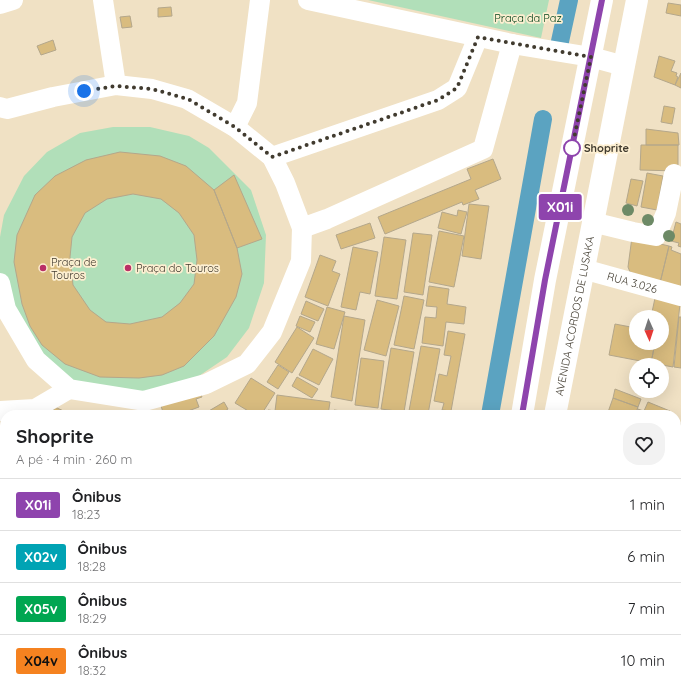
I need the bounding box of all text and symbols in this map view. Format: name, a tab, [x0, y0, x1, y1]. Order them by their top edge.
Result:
park label: Praça da Paz	[494, 11, 562, 25]
your location	[74, 81, 94, 101]
marker: Shoprite	[563, 139, 581, 157]
place label: Shoprite	[584, 141, 630, 155]
line badge: X01i	[532, 194, 588, 220]
text: X01i	[547, 198, 573, 216]
street label: AVENIDA ACORDOS DE LUSAKA	[552, 235, 597, 397]
place label: Praça de Touros	[51, 255, 97, 282]
place label: Praça do Touros	[136, 261, 219, 275]
marker: Praça de Touros	[38, 263, 48, 273]
marker: Praça do Touros	[123, 263, 133, 273]
street label: RUA 3.026	[605, 269, 659, 296]
north arrow	[629, 310, 669, 350]
map controls	[629, 310, 669, 398]
button: locate	[629, 358, 669, 398]
button: heart	[623, 423, 665, 465]
text: Shoprite	[16, 424, 94, 448]
text: A pé · 4 min · 260 m	[16, 451, 132, 467]
text: Ônibus	[72, 487, 121, 506]
text: 1 min	[630, 495, 665, 514]
text: X01i	[25, 496, 51, 514]
text: 18:23	[72, 506, 100, 522]
text: Ônibus	[78, 539, 127, 558]
text: 6 min	[627, 547, 665, 566]
text: X02v	[24, 548, 58, 566]
text: 18:28	[78, 558, 106, 574]
text: Ônibus	[78, 591, 127, 610]
text: 7 min	[628, 599, 665, 618]
text: X05v	[24, 600, 58, 618]
text: 18:29	[78, 610, 106, 626]
text: Ônibus	[78, 643, 127, 662]
text: 10 min	[621, 651, 665, 670]
text: X04v	[24, 652, 58, 670]
text: 18:32	[78, 662, 106, 678]

